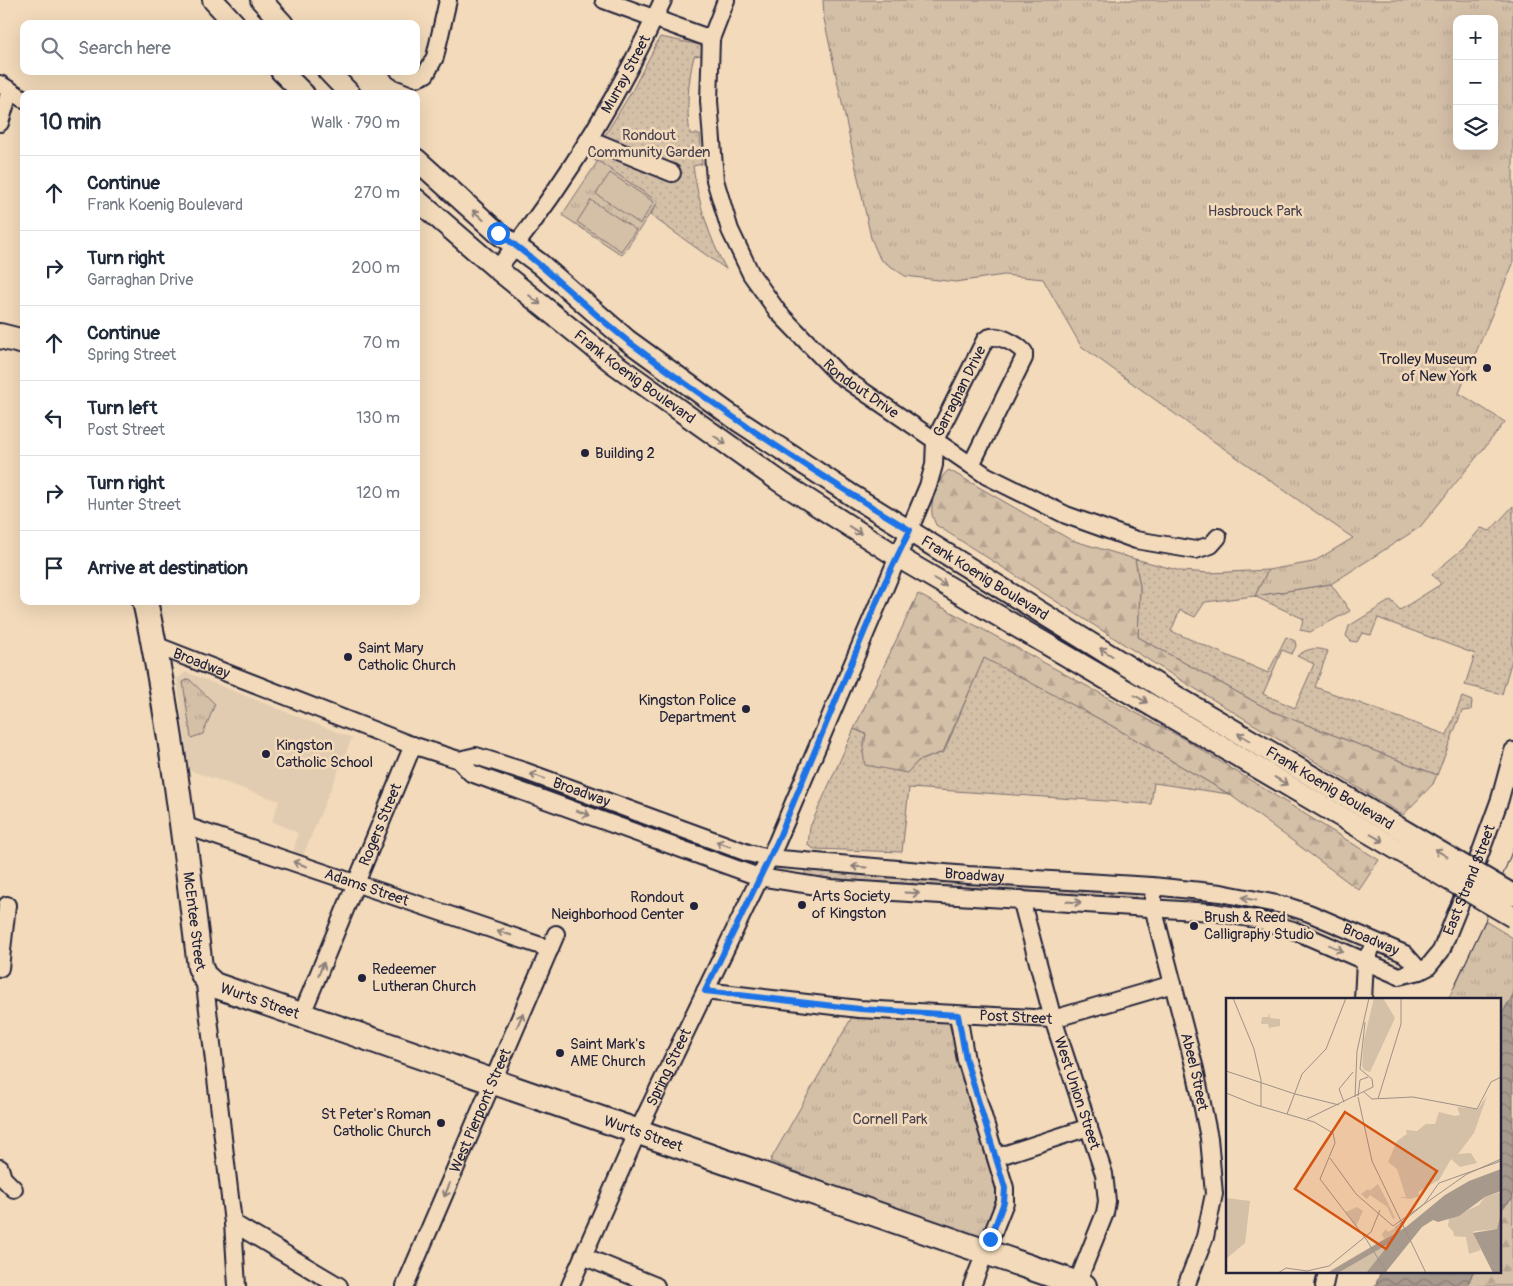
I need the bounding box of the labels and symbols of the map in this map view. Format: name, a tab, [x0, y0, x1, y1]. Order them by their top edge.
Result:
street label: Murray Street	[597, 31, 655, 117]
park label: Rondout Community Garden	[588, 126, 710, 162]
park label: Hasbrouck Park	[1208, 202, 1303, 221]
one-way arrow	[472, 209, 485, 221]
route start	[487, 222, 510, 245]
one-way arrow	[528, 295, 541, 306]
street label: Frank Koenig Boulevard	[570, 326, 699, 428]
street label: Garraghan Drive	[929, 342, 991, 440]
place label: Trolley Museum of New York	[1379, 350, 1478, 386]
street label: Rondout Drive	[819, 355, 903, 423]
marker: Trolley Museum of New York	[1481, 362, 1493, 374]
one-way arrow	[713, 435, 727, 445]
place label: Building 2	[595, 444, 655, 463]
marker: Building 2	[579, 447, 591, 459]
one-way arrow	[848, 526, 862, 536]
street label: Frank Koenig Boulevard	[917, 532, 1052, 625]
one-way arrow	[933, 577, 947, 587]
place label: Saint Mary Catholic Church	[358, 639, 456, 675]
street label: Broadway	[170, 644, 233, 684]
one-way arrow	[1099, 647, 1113, 657]
marker: Saint Mary Catholic Church	[342, 651, 354, 663]
place label: Kingston Police Department	[638, 691, 737, 727]
one-way arrow	[1133, 695, 1147, 705]
marker: Kingston Police Department	[740, 703, 752, 715]
one-way arrow	[1238, 731, 1252, 741]
place label: Kingston Catholic School	[276, 736, 373, 772]
street label: Frank Koenig Boulevard	[1262, 743, 1397, 834]
marker: Kingston Catholic School	[260, 748, 272, 760]
one-way arrow	[530, 771, 546, 780]
street label: Broadway	[550, 773, 613, 812]
one-way arrow	[1274, 777, 1288, 787]
street label: Rogers Street	[355, 780, 407, 869]
one-way arrow	[575, 809, 590, 818]
street label: East Strand Street	[1439, 821, 1500, 938]
one-way arrow	[1370, 833, 1384, 843]
one-way arrow	[716, 839, 731, 848]
one-way arrow	[1434, 848, 1448, 858]
one-way arrow	[292, 859, 308, 869]
one-way arrow	[851, 862, 867, 871]
street label: Broadway	[944, 864, 1005, 887]
street label: Adams Street	[322, 865, 412, 911]
street label: McEntee Street	[178, 871, 210, 975]
place label: Arts Society of Kingston	[812, 887, 891, 923]
place label: Rondout Neighborhood Center	[551, 888, 685, 924]
one-way arrow	[903, 888, 919, 897]
one-way arrow	[1242, 893, 1258, 903]
one-way arrow	[1066, 898, 1082, 907]
marker: Arts Society of Kingston	[796, 899, 808, 911]
marker: Rondout Neighborhood Center	[688, 900, 700, 912]
place label: Brush & Reed Calligraphy Studio	[1204, 908, 1314, 944]
street label: Broadway	[1340, 919, 1402, 961]
marker: Brush & Reed Calligraphy Studio	[1188, 920, 1200, 932]
one-way arrow	[496, 928, 512, 938]
one-way arrow	[1328, 943, 1343, 953]
place label: Redeemer Lutheran Church	[372, 960, 476, 996]
one-way arrow	[316, 962, 326, 977]
marker: Redeemer Lutheran Church	[356, 972, 368, 984]
street label: Wurts Street	[218, 979, 303, 1024]
inset map	[1226, 998, 1500, 1274]
street label: Post Street	[979, 1006, 1054, 1029]
one-way arrow	[515, 1013, 525, 1028]
street label: Spring Street	[642, 1025, 696, 1109]
street label: Abeel Street	[1176, 1031, 1212, 1113]
street label: West Union Street	[1049, 1034, 1105, 1153]
place label: Saint Mark's AME Church	[570, 1035, 645, 1071]
street label: West Pierpont Street	[446, 1045, 516, 1176]
marker: Saint Mark's AME Church	[554, 1047, 566, 1059]
place label: St Peter's Roman Catholic Church	[321, 1105, 431, 1141]
park label: Cornell Park	[852, 1110, 928, 1129]
street label: Wurts Street	[601, 1112, 686, 1157]
marker: St Peter's Roman Catholic Church	[435, 1117, 447, 1129]
one-way arrow	[441, 1182, 451, 1197]
route end	[979, 1228, 1002, 1251]

